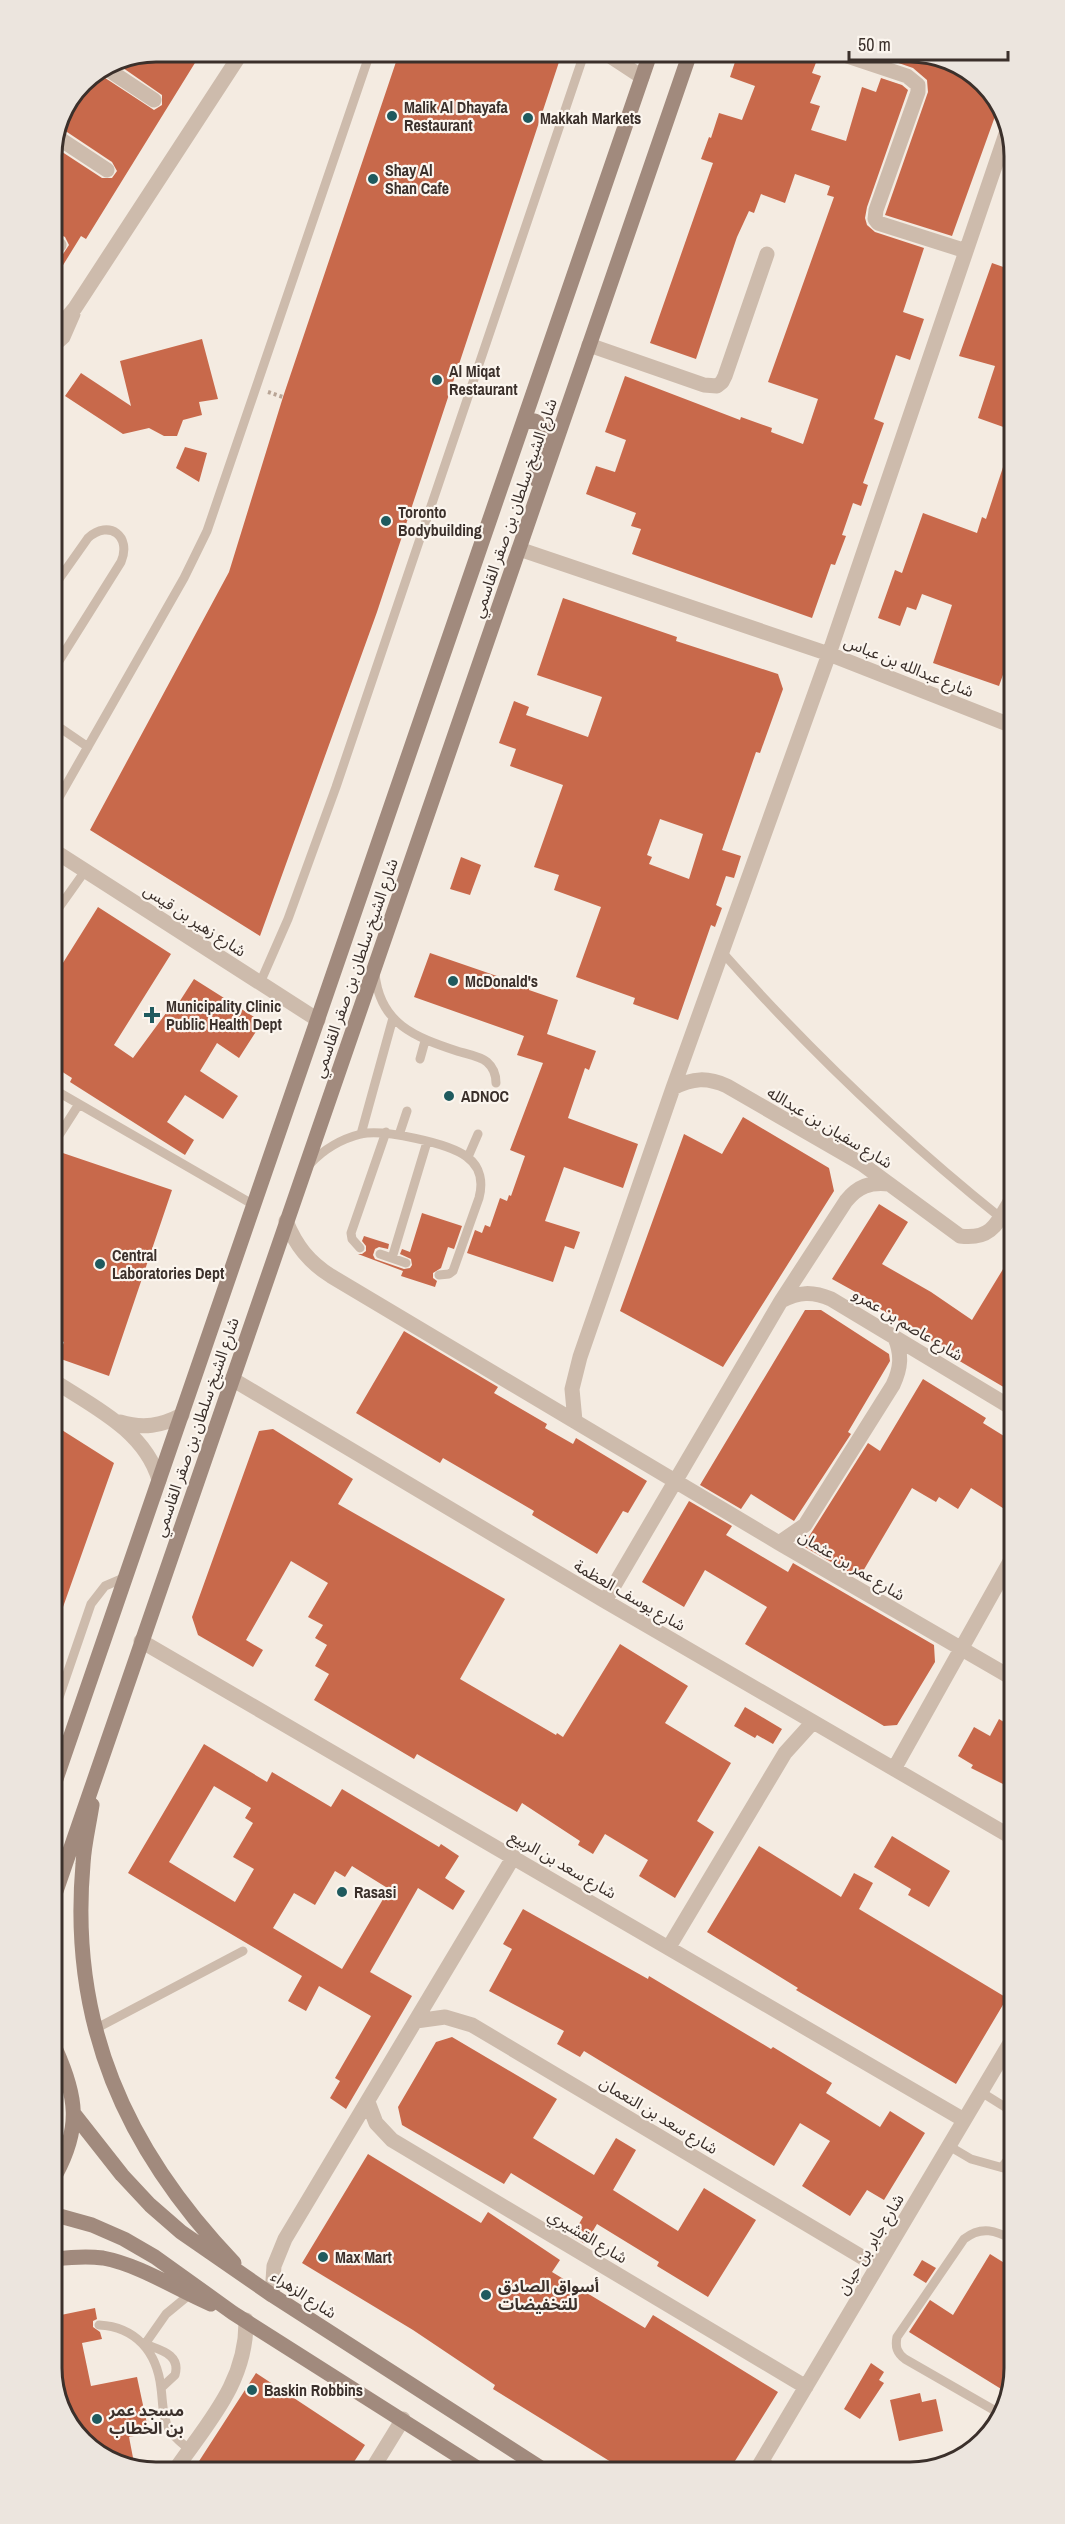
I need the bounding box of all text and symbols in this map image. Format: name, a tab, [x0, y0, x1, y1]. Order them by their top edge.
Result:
scale bar	[849, 24, 1008, 62]
text: 50 m	[858, 32, 891, 57]
place label: Malik Al Dhayafa Restaurant	[404, 96, 508, 136]
place label: Makkah Markets	[540, 107, 641, 129]
marker: Malik Al Dhayafa Restaurant	[385, 109, 399, 123]
marker: Makkah Markets	[521, 111, 535, 125]
place label: Shay Al Shan Cafe	[385, 159, 449, 199]
marker: Shay Al Shan Cafe	[366, 172, 380, 186]
place label: Al Miqat Restaurant	[449, 360, 518, 400]
marker: Al Miqat Restaurant	[430, 373, 444, 387]
street label: شارع الشيخ سلطان بن صقر القاسمي	[466, 395, 564, 621]
place label: Toronto Bodybuilding	[398, 501, 482, 541]
marker: Toronto Bodybuilding	[379, 514, 393, 528]
street label: شارع عبدالله بن عباس	[840, 630, 977, 704]
street label: شارع الشيخ سلطان بن صقر القاسمي	[307, 855, 405, 1081]
street label: شارع زهير بن قيس	[138, 879, 251, 963]
place label: McDonald's	[465, 970, 538, 992]
marker: McDonald's	[446, 974, 460, 988]
place label: Municipality Clinic Public Health Dept	[166, 995, 283, 1035]
marker: Municipality Clinic Public Health Dept	[143, 1006, 161, 1024]
street label: شارع سفيان بن عبدالله	[762, 1081, 897, 1175]
place label: ADNOC	[461, 1085, 509, 1107]
marker: ADNOC	[442, 1089, 456, 1103]
place label: Central Laboratories Dept	[112, 1244, 225, 1284]
marker: Central Laboratories Dept	[93, 1257, 107, 1271]
street label: شارع عاصم بن عمرو	[848, 1282, 967, 1367]
street label: شارع الشيخ سلطان بن صقر القاسمي	[148, 1314, 246, 1540]
street label: شارع عمر بن عثمان	[794, 1525, 909, 1607]
street label: شارع يوسف العظمة	[569, 1554, 690, 1638]
street label: شارع سعد بن الربيع	[504, 1824, 621, 1905]
place label: Rasasi	[354, 1881, 396, 1903]
marker: Rasasi	[335, 1885, 349, 1899]
street label: شارع سعد بن النعمان	[595, 2071, 722, 2161]
street label: شارع جابر بن حيان	[831, 2190, 910, 2299]
street label: شارع القشيري	[543, 2204, 632, 2270]
place label: Max Mart	[335, 2246, 392, 2268]
marker: Max Mart	[316, 2250, 330, 2264]
street label: شارع الزهراء	[266, 2265, 341, 2325]
place label: أسواق الصادق للتخفيضات	[498, 2275, 599, 2315]
marker: أسواق الصادق للتخفيضات	[479, 2288, 493, 2302]
place label: Baskin Robbins	[264, 2379, 363, 2401]
marker: Baskin Robbins	[245, 2383, 259, 2397]
place label: مسجد عمر بن الخطاب	[108, 2399, 184, 2439]
marker: مسجد عمر بن الخطاب	[90, 2412, 104, 2426]

